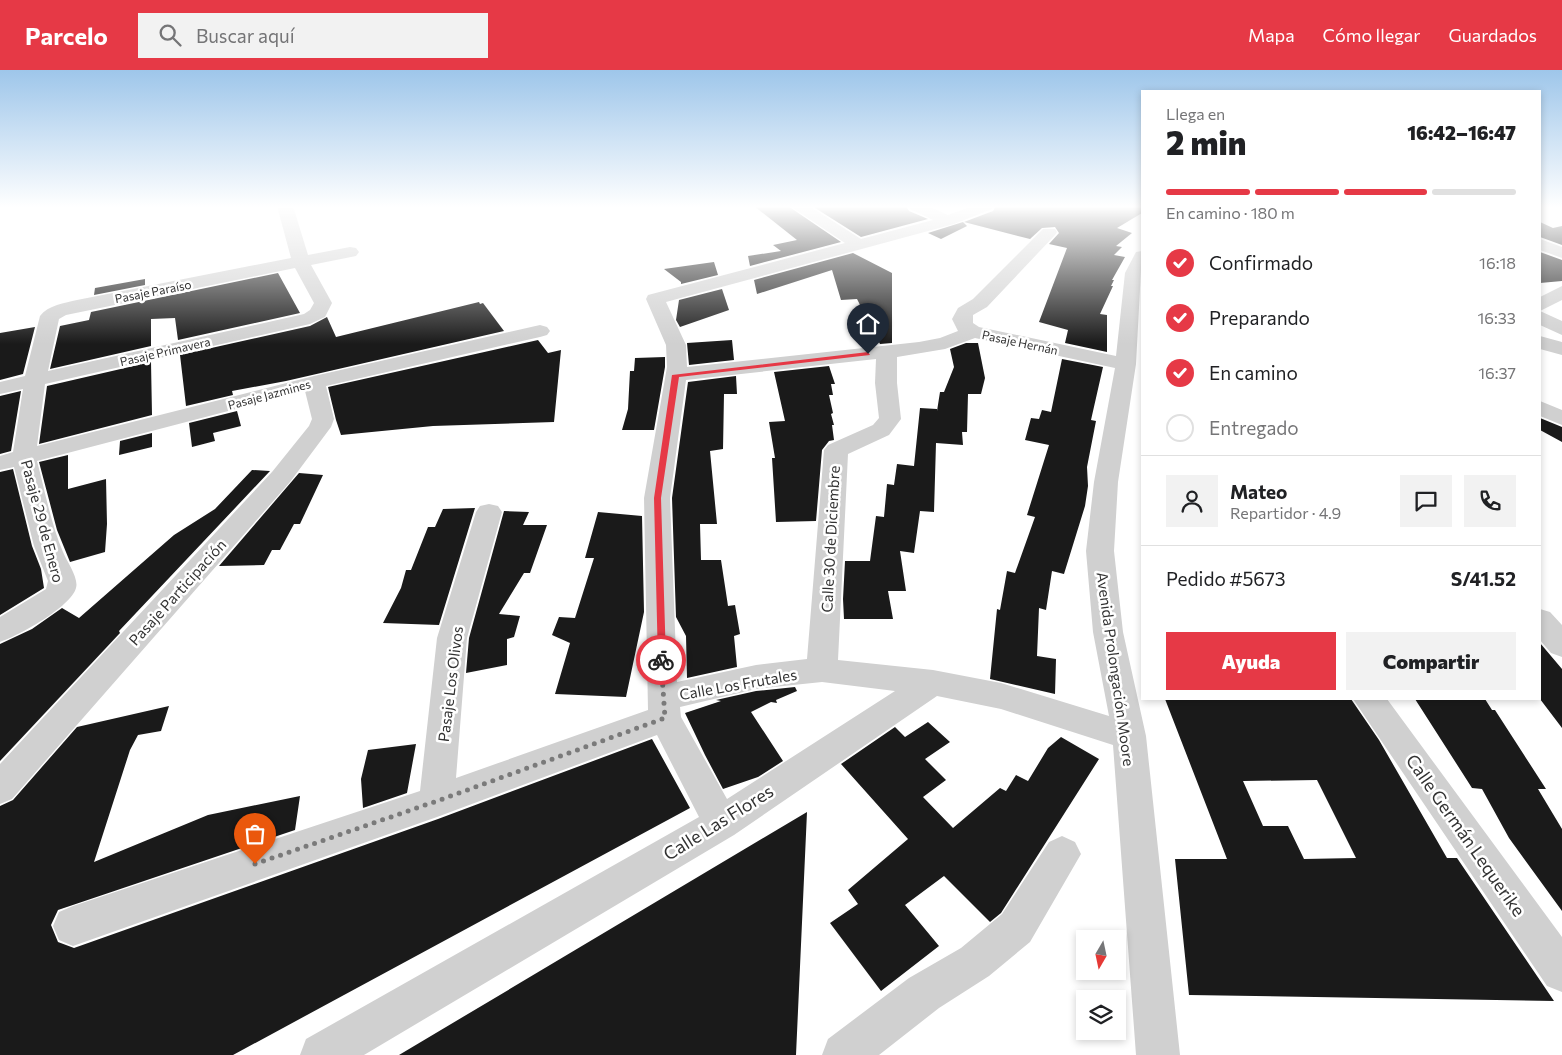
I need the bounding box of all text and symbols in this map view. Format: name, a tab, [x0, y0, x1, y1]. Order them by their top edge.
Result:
search box	[138, 13, 488, 58]
text: Parcelo	[25, 21, 108, 50]
icon: search	[156, 21, 184, 49]
text: Buscar aquí	[196, 24, 295, 47]
text: Mapa	[1248, 24, 1295, 46]
text: Cómo llegar	[1323, 24, 1420, 46]
text: Guardados	[1448, 24, 1537, 46]
text: Llega en	[1166, 104, 1225, 123]
text: 16:42–16:47	[1407, 121, 1516, 144]
text: 2 min	[1166, 122, 1246, 162]
text: En camino · 180 m	[1166, 203, 1295, 222]
icon: check	[1166, 249, 1194, 277]
text: Confirmado	[1209, 251, 1313, 274]
text: 16:18	[1479, 253, 1516, 272]
street label: Pasaje Paraíso	[114, 277, 192, 305]
pin	[847, 303, 889, 354]
icon: check	[1166, 304, 1194, 332]
text: Preparando	[1209, 306, 1310, 329]
text: 16:33	[1477, 308, 1516, 327]
icon: home	[854, 310, 882, 338]
street label: Pasaje Hernán	[981, 327, 1059, 357]
street label: Pasaje Primavera	[118, 334, 212, 368]
icon: check	[1166, 359, 1194, 387]
text: En camino	[1209, 361, 1298, 384]
text: 16:37	[1478, 363, 1516, 382]
street label: Pasaje Jazmines	[226, 376, 312, 413]
text: Entregado	[1209, 416, 1299, 439]
street label: Pasaje 29 de Enero	[18, 458, 68, 584]
street label: Calle 30 de Diciembre	[817, 465, 843, 613]
button: person	[1166, 475, 1218, 527]
button: chat	[1400, 475, 1452, 527]
button: phone	[1464, 475, 1516, 527]
text: Mateo	[1230, 480, 1287, 503]
text: Repartidor · 4.9	[1230, 503, 1341, 522]
street label: Pasaje Participación	[125, 535, 229, 649]
text: Pedido #5673	[1166, 567, 1286, 590]
text: S/41.52	[1451, 567, 1516, 590]
street label: Avenida Prolongación Moore	[1093, 571, 1139, 767]
street label: Pasaje Los Olivos	[434, 625, 466, 743]
button: Ayuda	[1166, 632, 1336, 690]
button: Compartir	[1346, 632, 1516, 690]
courier	[636, 635, 686, 685]
icon: bike	[647, 646, 675, 674]
street label: Calle Los Frutales	[678, 665, 798, 703]
street label: Calle Germán Lequerike	[1402, 750, 1530, 920]
street label: Calle Las Flores	[659, 779, 777, 865]
pin	[234, 813, 276, 864]
icon: bag	[241, 820, 269, 848]
north arrow	[1076, 930, 1126, 980]
map controls	[1076, 930, 1126, 1040]
button: layers	[1076, 990, 1126, 1040]

